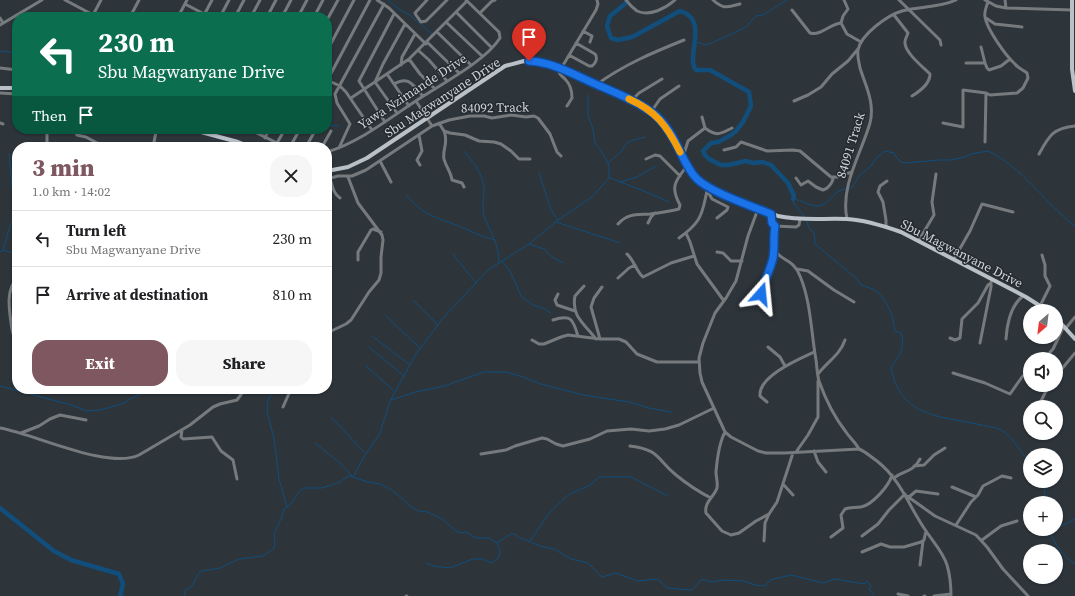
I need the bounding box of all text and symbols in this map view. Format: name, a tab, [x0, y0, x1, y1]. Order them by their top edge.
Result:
pin	[512, 20, 546, 61]
text: 230 m	[98, 23, 175, 61]
icon: arrive	[518, 26, 540, 48]
icon: left	[32, 28, 84, 80]
street label: Yawa Nzimande Drive	[355, 50, 470, 133]
street label: Sbu Magwanyane Drive	[381, 53, 504, 141]
text: Sbu Magwanyane Drive	[98, 59, 285, 84]
street label: 84092 Track	[461, 98, 530, 117]
icon: arrive	[75, 104, 97, 126]
text: Then	[32, 105, 67, 126]
street label: 84091 Track	[832, 109, 869, 180]
text: 3 min	[32, 151, 95, 184]
button: close	[270, 155, 312, 197]
text: 1.0 km · 14:02	[32, 183, 111, 200]
street label: Sbu Magwanyane Drive	[898, 215, 1026, 292]
text: Turn left	[66, 220, 126, 241]
icon: left	[32, 228, 54, 250]
text: 230 m	[272, 228, 312, 249]
text: Sbu Magwanyane Drive	[66, 241, 201, 258]
position arrow	[740, 273, 782, 315]
icon: arrive	[32, 284, 54, 306]
text: Arrive at destination	[66, 284, 208, 305]
text: 810 m	[272, 284, 312, 305]
north arrow	[1023, 304, 1063, 344]
map controls	[1023, 304, 1063, 584]
button: Exit	[32, 340, 168, 386]
button: Share	[176, 340, 312, 386]
button: sound	[1023, 352, 1063, 392]
button: search	[1023, 400, 1063, 440]
button: layers	[1023, 448, 1063, 488]
button: +	[1023, 496, 1063, 536]
button: −	[1023, 544, 1063, 584]

